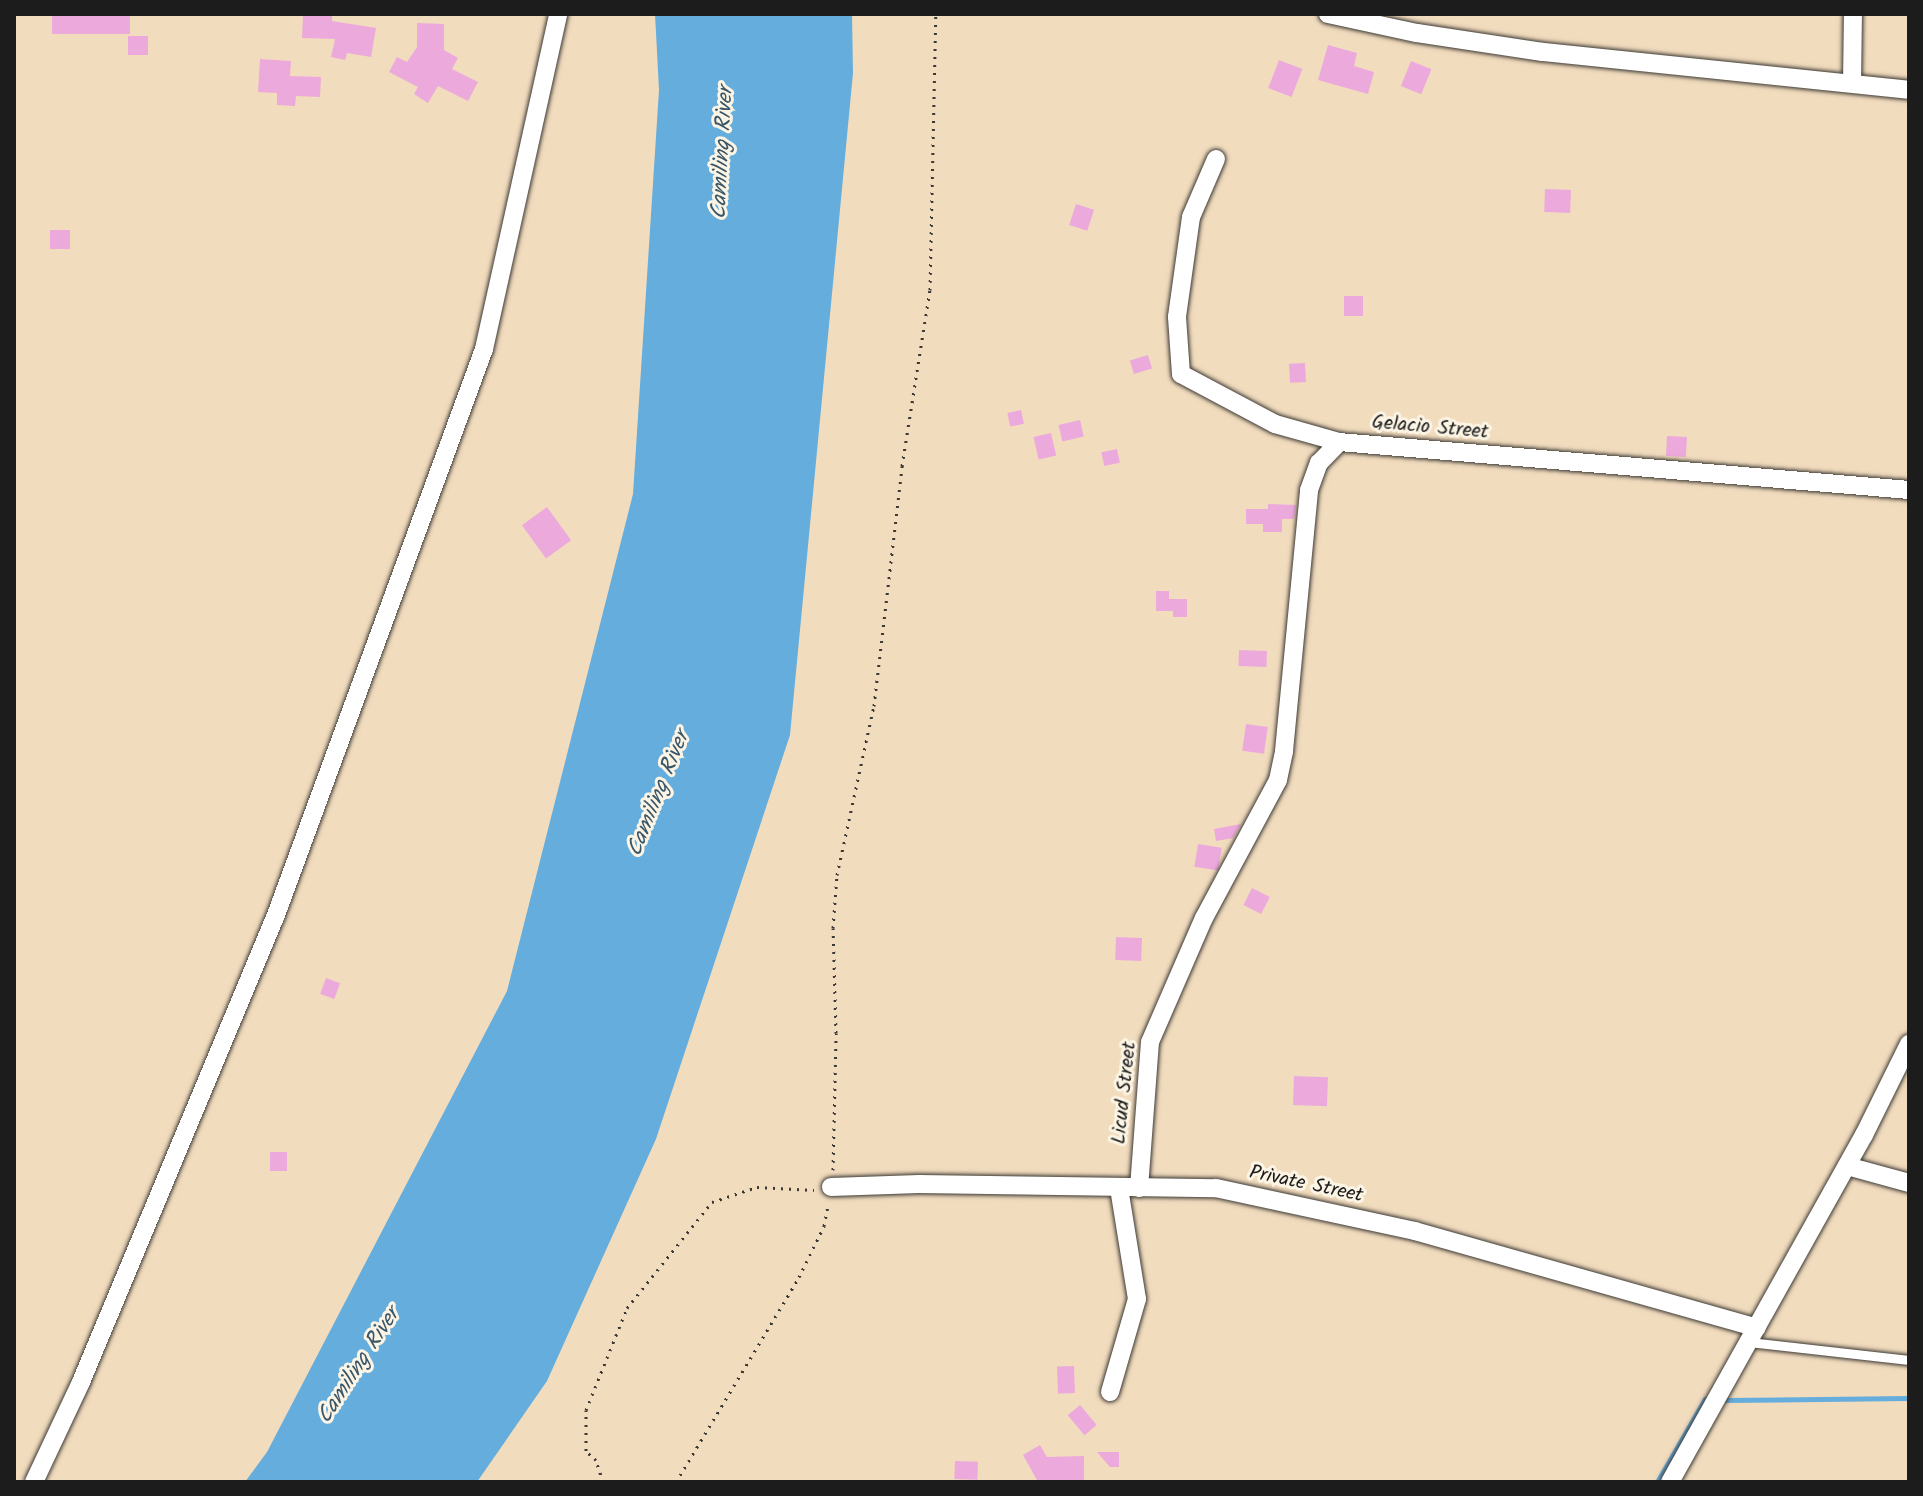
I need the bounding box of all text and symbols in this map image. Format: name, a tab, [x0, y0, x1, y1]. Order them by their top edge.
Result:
water label: Camiling River	[706, 86, 740, 220]
street label: Gelacio Street	[1371, 411, 1489, 445]
water label: Camiling River	[622, 728, 696, 860]
street label: Licud Street	[1108, 1041, 1142, 1145]
street label: Private Street	[1247, 1161, 1365, 1209]
water label: Camiling River	[312, 1303, 406, 1429]

